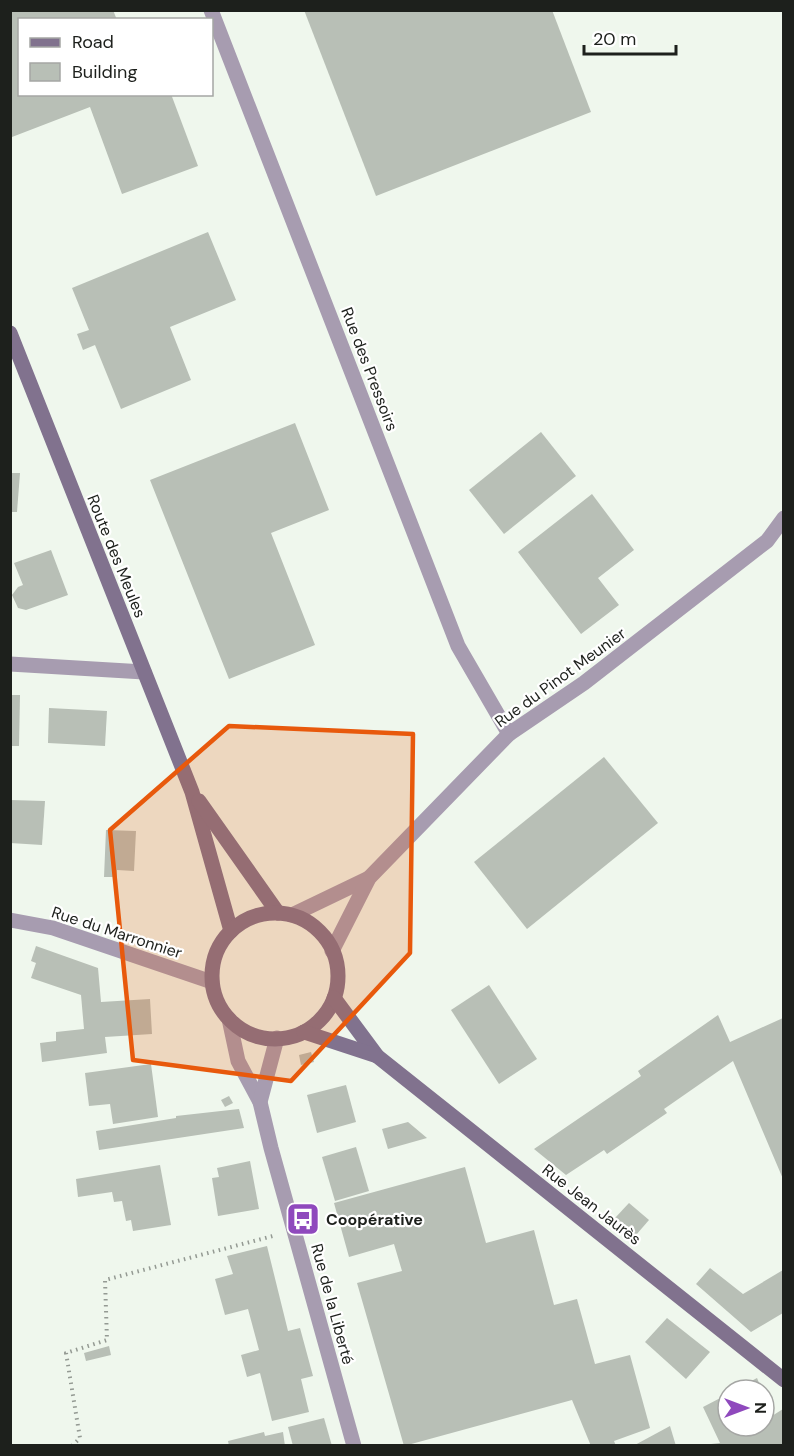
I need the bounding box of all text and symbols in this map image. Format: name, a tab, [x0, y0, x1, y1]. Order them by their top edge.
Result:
legend	[18, 18, 213, 96]
scale bar	[584, 18, 676, 56]
text: 20 m	[593, 27, 636, 51]
text: Road	[72, 30, 114, 54]
text: Building	[72, 60, 137, 84]
street label: Rue des Pressoirs	[336, 304, 403, 434]
street label: Route des Meules	[82, 492, 151, 621]
street label: Rue du Pinot Meunier	[491, 623, 630, 732]
street label: Rue du Marronnier	[49, 901, 185, 963]
street label: Rue Jean Jaurès	[538, 1159, 645, 1250]
bus stop icon: Coopérative	[285, 1201, 321, 1237]
place label: Coopérative	[326, 1209, 423, 1230]
street label: Rue de la Liberté	[306, 1241, 359, 1367]
north arrow	[716, 1378, 776, 1438]
text: N	[750, 1402, 771, 1414]

